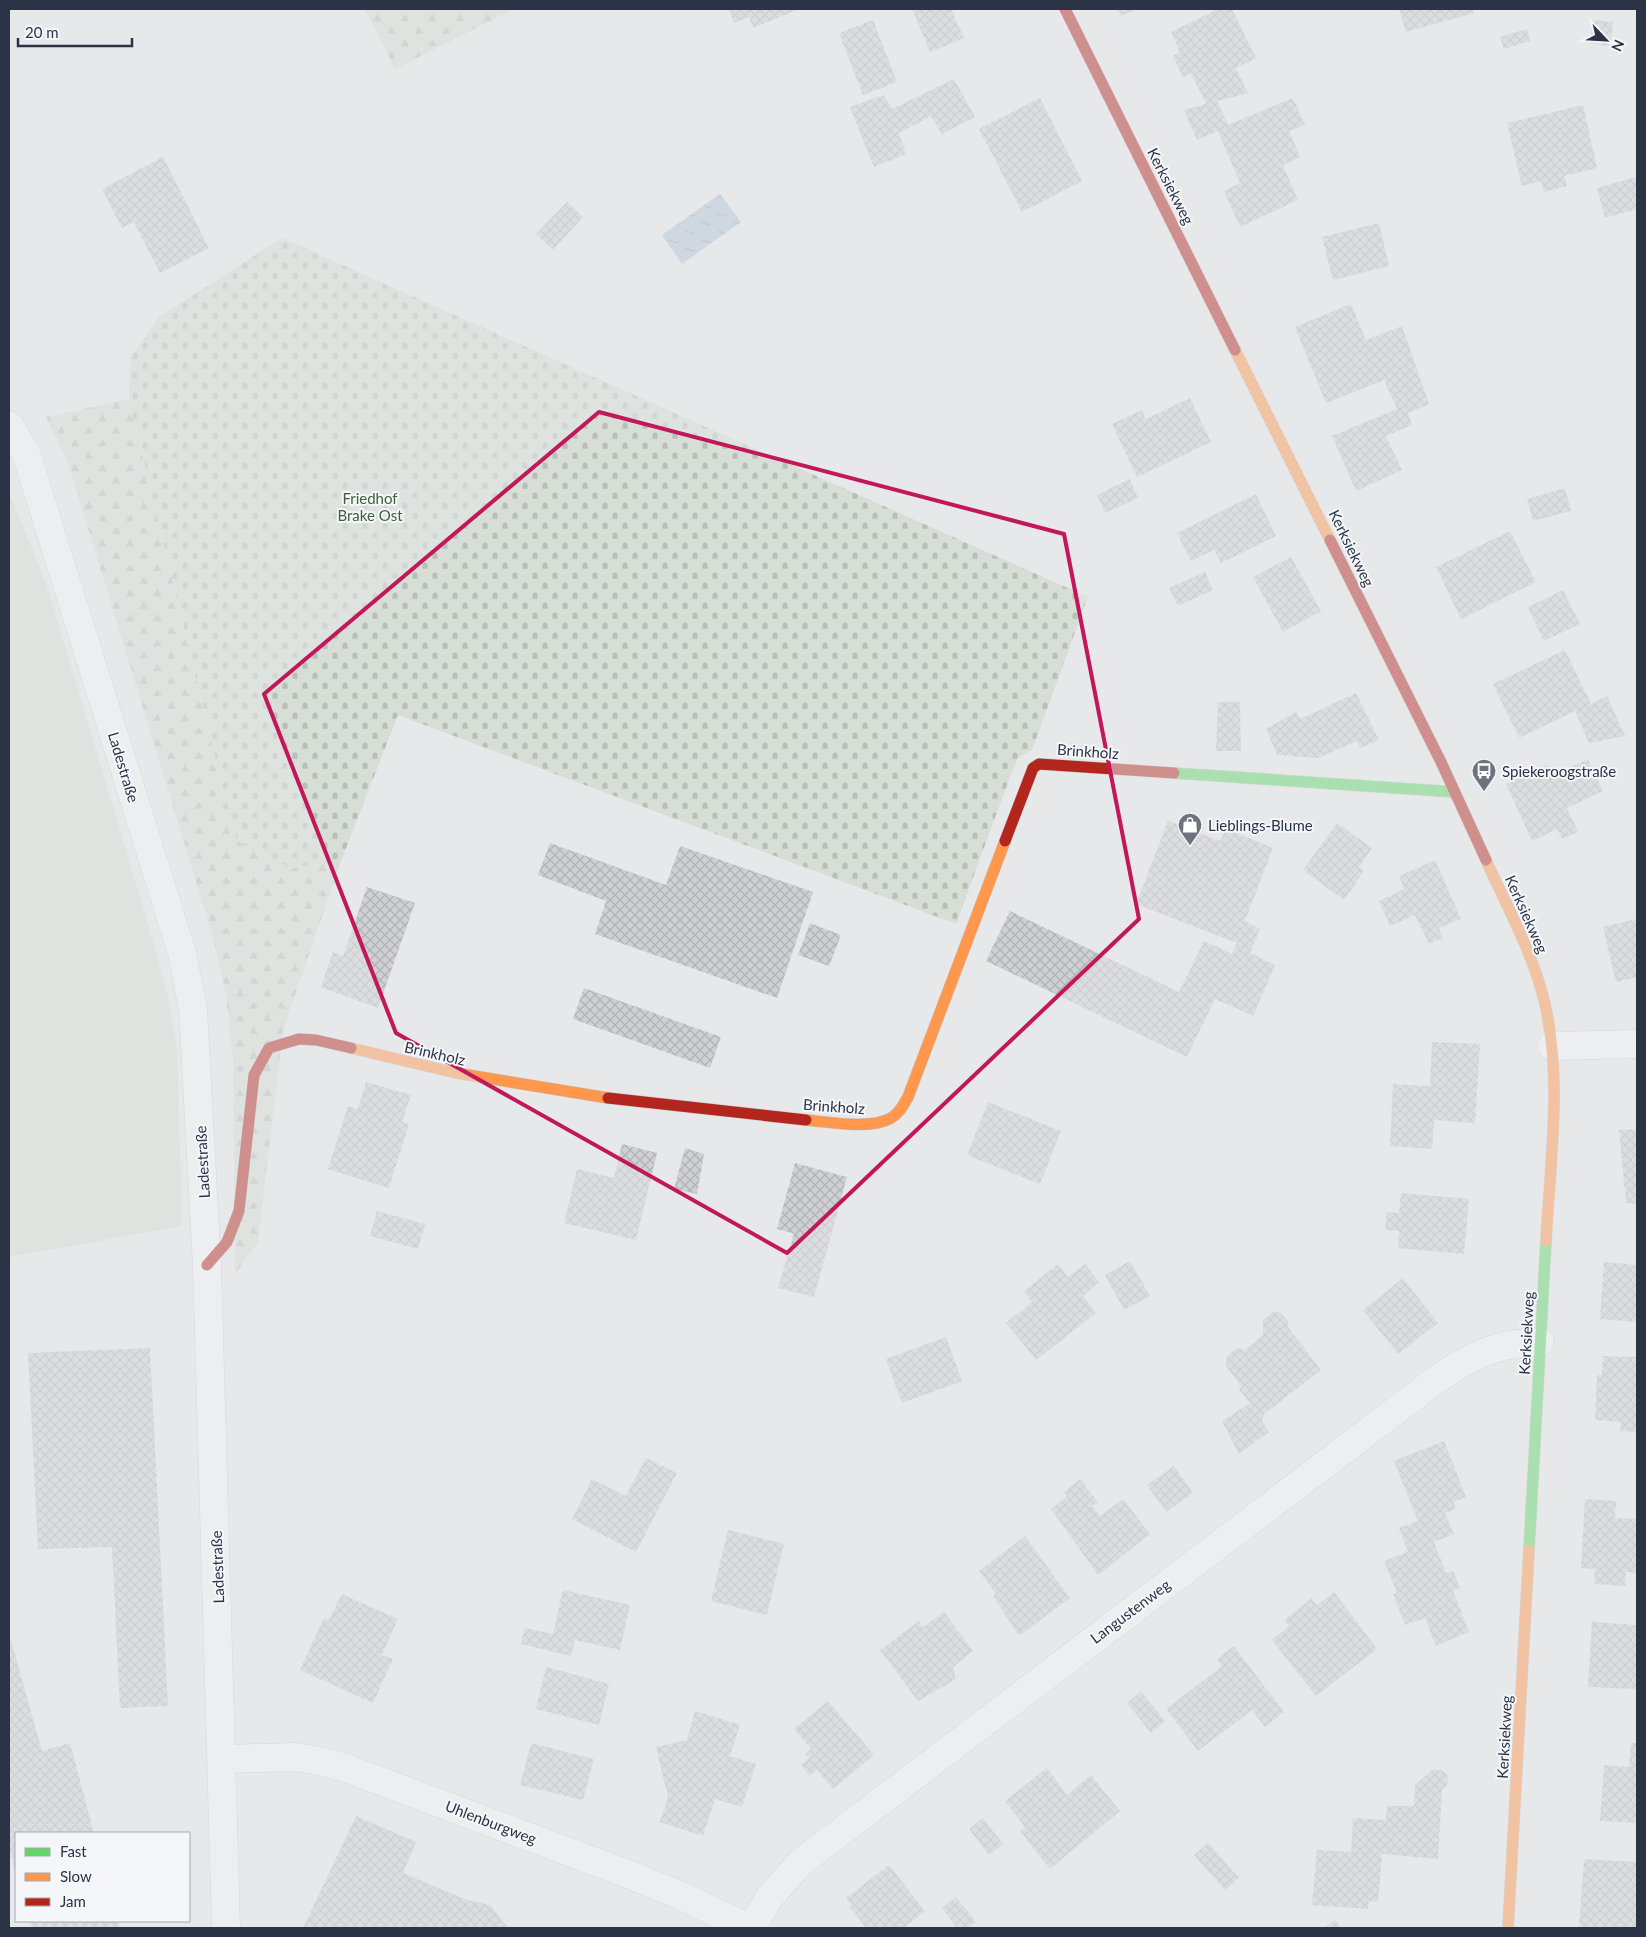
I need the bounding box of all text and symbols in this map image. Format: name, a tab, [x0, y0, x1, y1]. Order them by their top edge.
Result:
scale bar	[18, 15, 131, 47]
north arrow	[1581, 15, 1631, 65]
text: 20 m	[25, 23, 59, 41]
text: N	[1608, 37, 1628, 54]
street label: Kerksiekweg	[1144, 145, 1198, 227]
park label: Friedhof Brake Ost	[337, 489, 403, 524]
street label: Kerksiekweg	[1326, 507, 1378, 590]
street label: Ladestraße	[105, 730, 143, 804]
street label: Brinkholz	[1057, 740, 1120, 762]
bus stop icon: Spiekeroogstraße	[1471, 758, 1497, 792]
place label: Spiekeroogstraße	[1502, 762, 1616, 780]
shop icon: Lieblings-Blume	[1177, 812, 1203, 846]
place label: Lieblings-Blume	[1208, 816, 1313, 834]
street label: Kerksiekweg	[1502, 872, 1552, 956]
street label: Brinkholz	[403, 1037, 467, 1069]
street label: Brinkholz	[803, 1095, 866, 1117]
street label: Ladestraße	[191, 1125, 213, 1199]
street label: Kerksiekweg	[1515, 1291, 1537, 1375]
street label: Ladestraße	[207, 1530, 227, 1604]
street label: Langustenweg	[1087, 1575, 1174, 1647]
street label: Kerksiekweg	[1493, 1695, 1515, 1779]
street label: Uhlenburgweg	[443, 1796, 539, 1848]
legend	[15, 1832, 190, 1922]
text: Fast	[60, 1842, 87, 1860]
text: Slow	[60, 1867, 92, 1885]
text: Jam	[60, 1892, 86, 1910]

